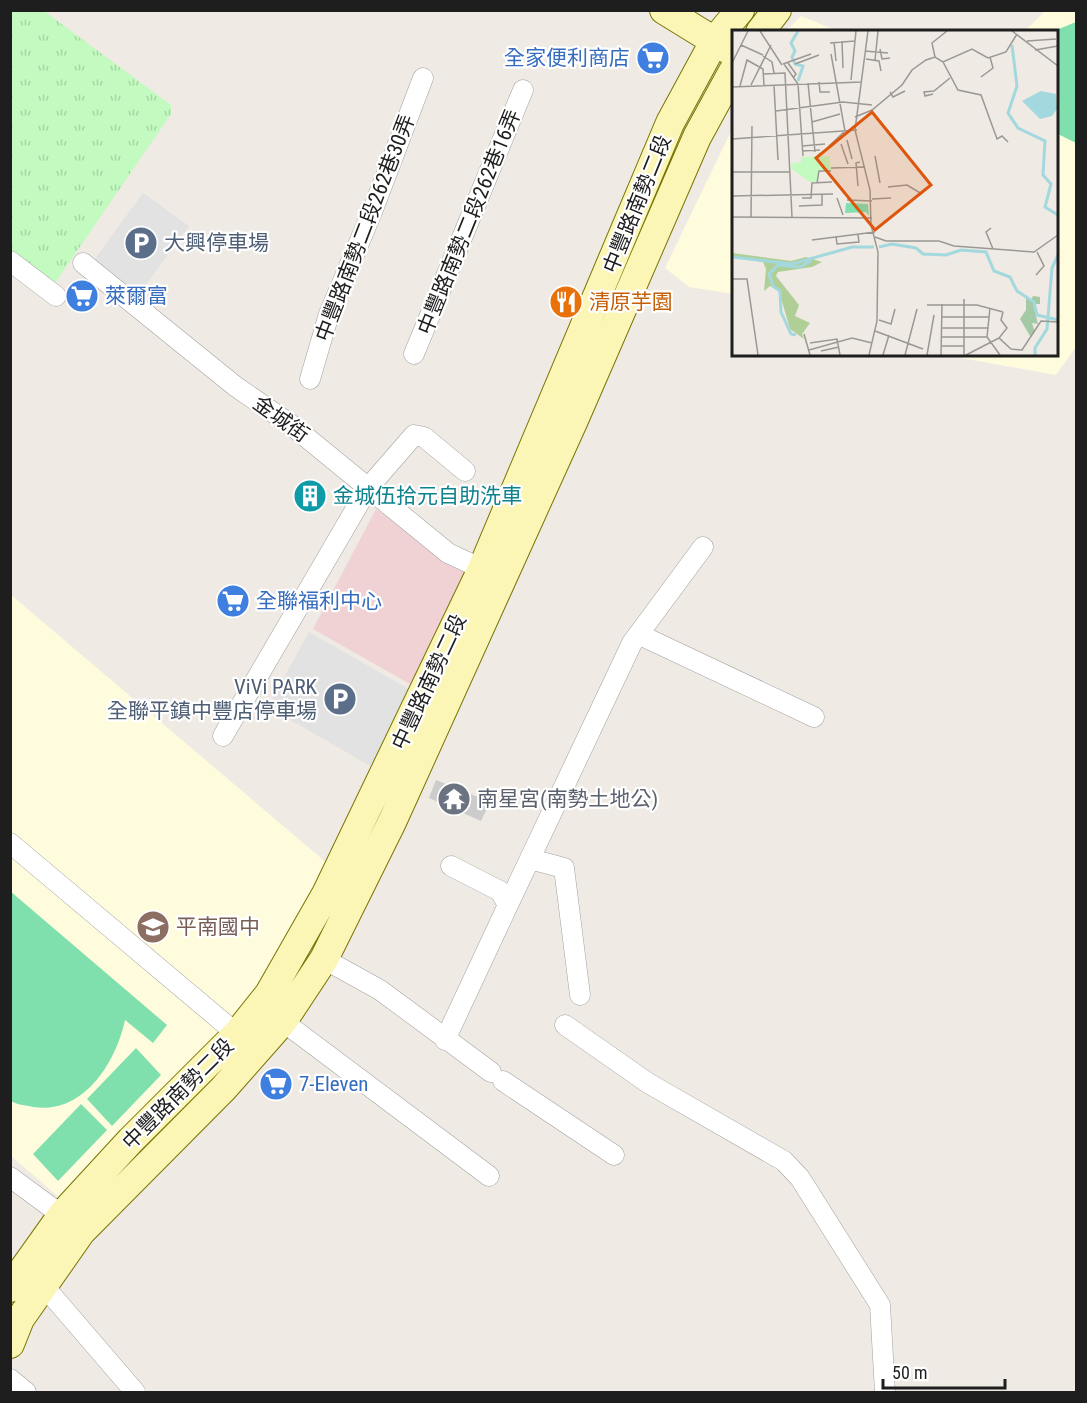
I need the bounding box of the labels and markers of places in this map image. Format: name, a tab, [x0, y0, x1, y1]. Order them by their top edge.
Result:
supermarket icon: 全家便利商店	[635, 40, 671, 76]
place label: 全家便利商店	[504, 46, 630, 70]
parking icon: 大興停車場	[123, 225, 159, 261]
place label: 大興停車場	[164, 231, 269, 255]
supermarket icon: 萊爾富	[64, 278, 100, 314]
place label: 萊爾富	[105, 284, 168, 308]
restaurant icon: 清原芋園	[548, 284, 584, 320]
place label: 清原芋園	[589, 290, 673, 314]
building icon: 金城伍拾元自助洗車	[292, 478, 328, 514]
place label: 金城伍拾元自助洗車	[333, 484, 522, 508]
supermarket icon: 全聯福利中心	[215, 583, 251, 619]
place label: 全聯福利中心	[256, 589, 382, 613]
place label: ViVi PARK 全聯平鎮中豐店停車場	[107, 675, 318, 723]
parking icon: ViVi PARK 全聯平鎮中豐店停車場	[322, 681, 358, 717]
temple icon: 南星宮(南勢土地公)	[436, 781, 472, 817]
place label: 南星宮(南勢土地公)	[477, 787, 658, 811]
school or university icon: 平南國中	[135, 909, 171, 945]
place label: 平南國中	[176, 915, 260, 939]
supermarket icon: 7-Eleven	[258, 1066, 294, 1102]
place label: 7-Eleven	[299, 1072, 368, 1096]

